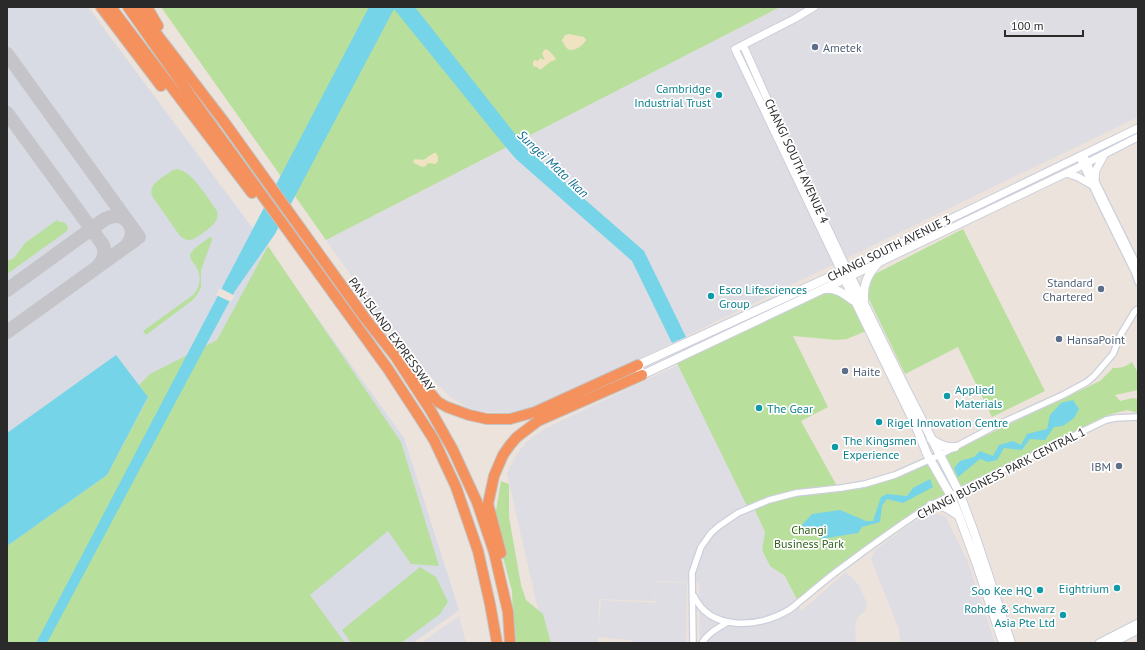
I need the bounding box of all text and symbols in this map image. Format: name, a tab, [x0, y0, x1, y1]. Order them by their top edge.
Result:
scale bar	[1005, 12, 1083, 38]
text: 100 m	[1011, 18, 1044, 33]
place label: Ametek	[823, 40, 862, 55]
marker: Ametek	[810, 42, 820, 52]
place label: Cambridge Industrial Trust	[634, 81, 711, 110]
marker: Cambridge Industrial Trust	[714, 90, 724, 100]
street label: CHANGI SOUTH AVENUE 4	[762, 96, 833, 226]
water label: Sungei Mata Ikan	[514, 127, 592, 202]
street label: CHANGI SOUTH AVENUE 3	[825, 211, 953, 285]
street label: PAN-ISLAND EXPRESSWAY	[346, 274, 439, 394]
place label: Standard Chartered	[1043, 275, 1093, 304]
place label: Esco Lifesciences Group	[719, 282, 807, 311]
marker: Standard Chartered	[1096, 284, 1106, 294]
marker: Esco Lifesciences Group	[706, 291, 716, 301]
place label: HansaPoint	[1067, 332, 1125, 347]
marker: HansaPoint	[1054, 334, 1064, 344]
place label: Haite	[853, 364, 880, 379]
marker: Haite	[840, 366, 850, 376]
place label: Applied Materials	[955, 382, 1002, 411]
marker: Applied Materials	[942, 391, 952, 401]
place label: The Gear	[767, 401, 813, 416]
marker: The Gear	[754, 403, 764, 413]
place label: Rigel Innovation Centre	[887, 415, 1008, 430]
marker: Rigel Innovation Centre	[874, 417, 884, 427]
street label: CHANGI BUSINESS PARK CENTRAL 1	[914, 424, 1088, 522]
place label: The Kingsmen Experience	[843, 433, 917, 462]
marker: The Kingsmen Experience	[830, 442, 840, 452]
place label: IBM	[1091, 459, 1111, 474]
marker: IBM	[1114, 461, 1124, 471]
park label: Changi Business Park	[774, 522, 844, 551]
place label: Eightrium	[1059, 581, 1109, 596]
place label: Soo Kee HQ	[971, 583, 1033, 598]
marker: Eightrium	[1112, 583, 1122, 593]
marker: Soo Kee HQ	[1035, 585, 1045, 595]
place label: Rohde & Schwarz Asia Pte Ltd	[964, 601, 1055, 630]
marker: Rohde & Schwarz Asia Pte Ltd	[1058, 610, 1068, 620]

